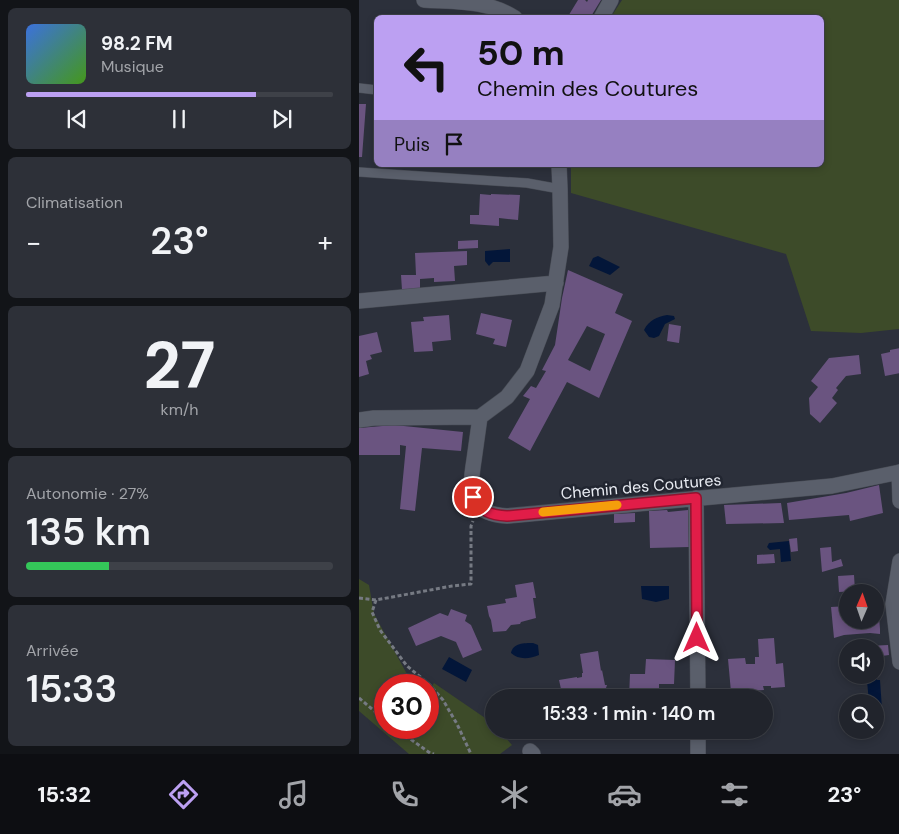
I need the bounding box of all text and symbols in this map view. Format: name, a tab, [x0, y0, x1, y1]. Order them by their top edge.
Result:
text: 50 m	[477, 30, 565, 76]
text: 98.2 FM	[101, 31, 173, 56]
icon: left	[394, 35, 459, 100]
text: Musique	[101, 56, 164, 77]
text: Chemin des Coutures	[477, 74, 698, 103]
icon: previous	[63, 105, 91, 133]
icon: pause	[165, 105, 193, 133]
icon: next	[268, 105, 296, 133]
icon: arrive	[440, 130, 468, 158]
text: Puis	[394, 132, 430, 157]
text: Climatisation	[26, 192, 123, 213]
text: 23°	[150, 216, 209, 266]
text: −	[26, 224, 41, 261]
text: +	[318, 224, 333, 261]
text: 27	[144, 324, 215, 408]
text: km/h	[161, 399, 198, 420]
street label: Chemin des Coutures	[560, 469, 722, 504]
pin	[452, 476, 494, 518]
text: Autonomie · 27%	[26, 483, 149, 504]
icon: arrive	[459, 483, 487, 511]
text: 135 km	[26, 507, 151, 557]
north arrow	[839, 584, 884, 629]
map controls	[839, 584, 884, 739]
position arrow	[670, 611, 722, 663]
button: sound	[839, 639, 884, 684]
text: Arrivée	[26, 640, 79, 661]
text: 15:33	[26, 664, 117, 714]
speed limit sign: 30	[374, 674, 439, 739]
button: search	[839, 694, 884, 739]
text: 15:33 · 1 min · 140 m	[543, 701, 715, 726]
icon: directions	[166, 777, 201, 812]
icon: music	[276, 777, 311, 812]
icon: phone	[387, 777, 422, 812]
icon: climate	[497, 777, 532, 812]
icon: car	[607, 777, 642, 812]
icon: filters	[717, 777, 752, 812]
text: 15:32	[38, 780, 91, 809]
text: 23°	[827, 780, 861, 809]

